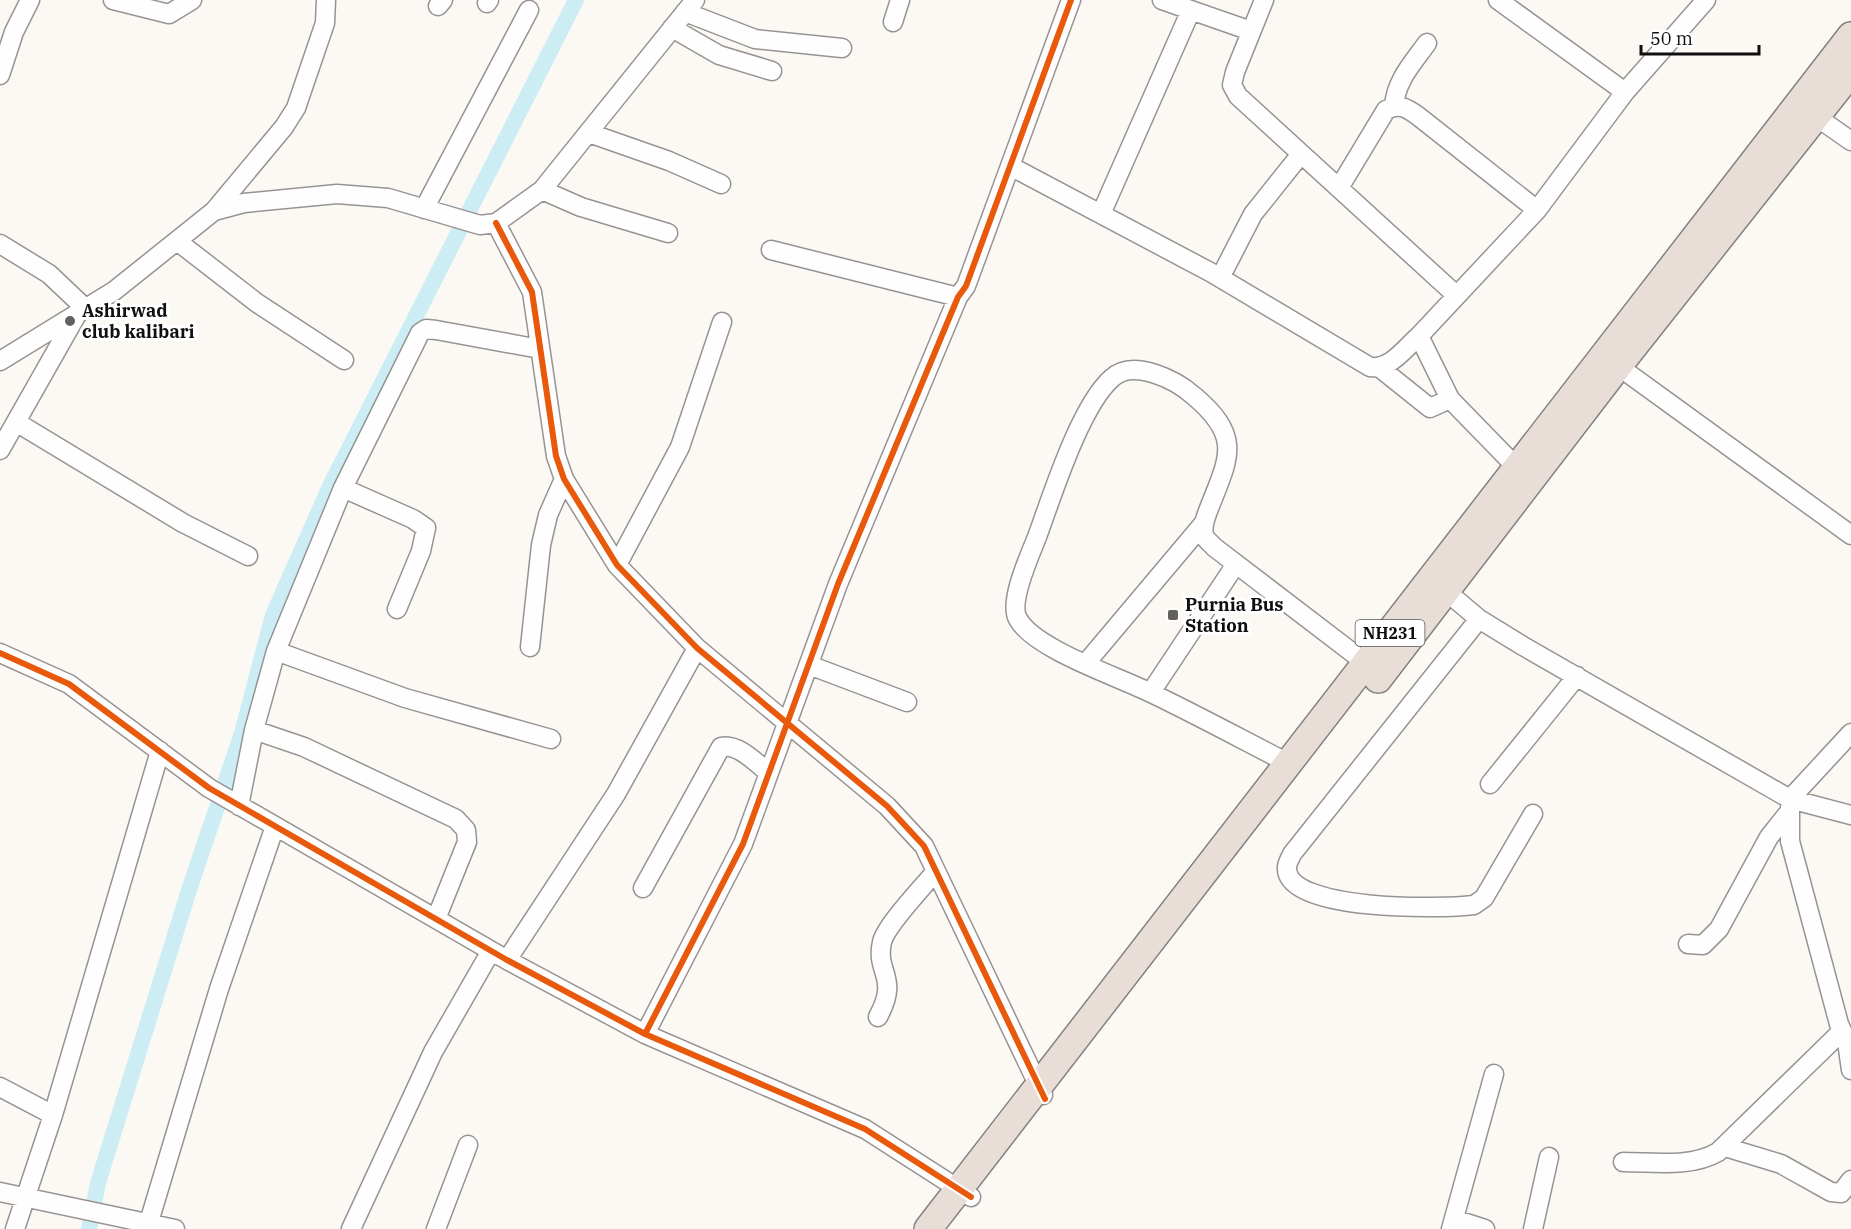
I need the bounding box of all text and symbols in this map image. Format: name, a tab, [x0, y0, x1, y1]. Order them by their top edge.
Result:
scale bar	[1641, 18, 1760, 56]
text: 50 m	[1650, 27, 1693, 50]
place label: Ashirwad club kalibari	[82, 299, 195, 343]
marker: Ashirwad club kalibari	[63, 314, 77, 328]
place label: Purnia Bus Station	[1185, 593, 1283, 637]
marker: Purnia Bus Station	[1166, 608, 1180, 622]
road number: NH231	[1356, 620, 1424, 646]

